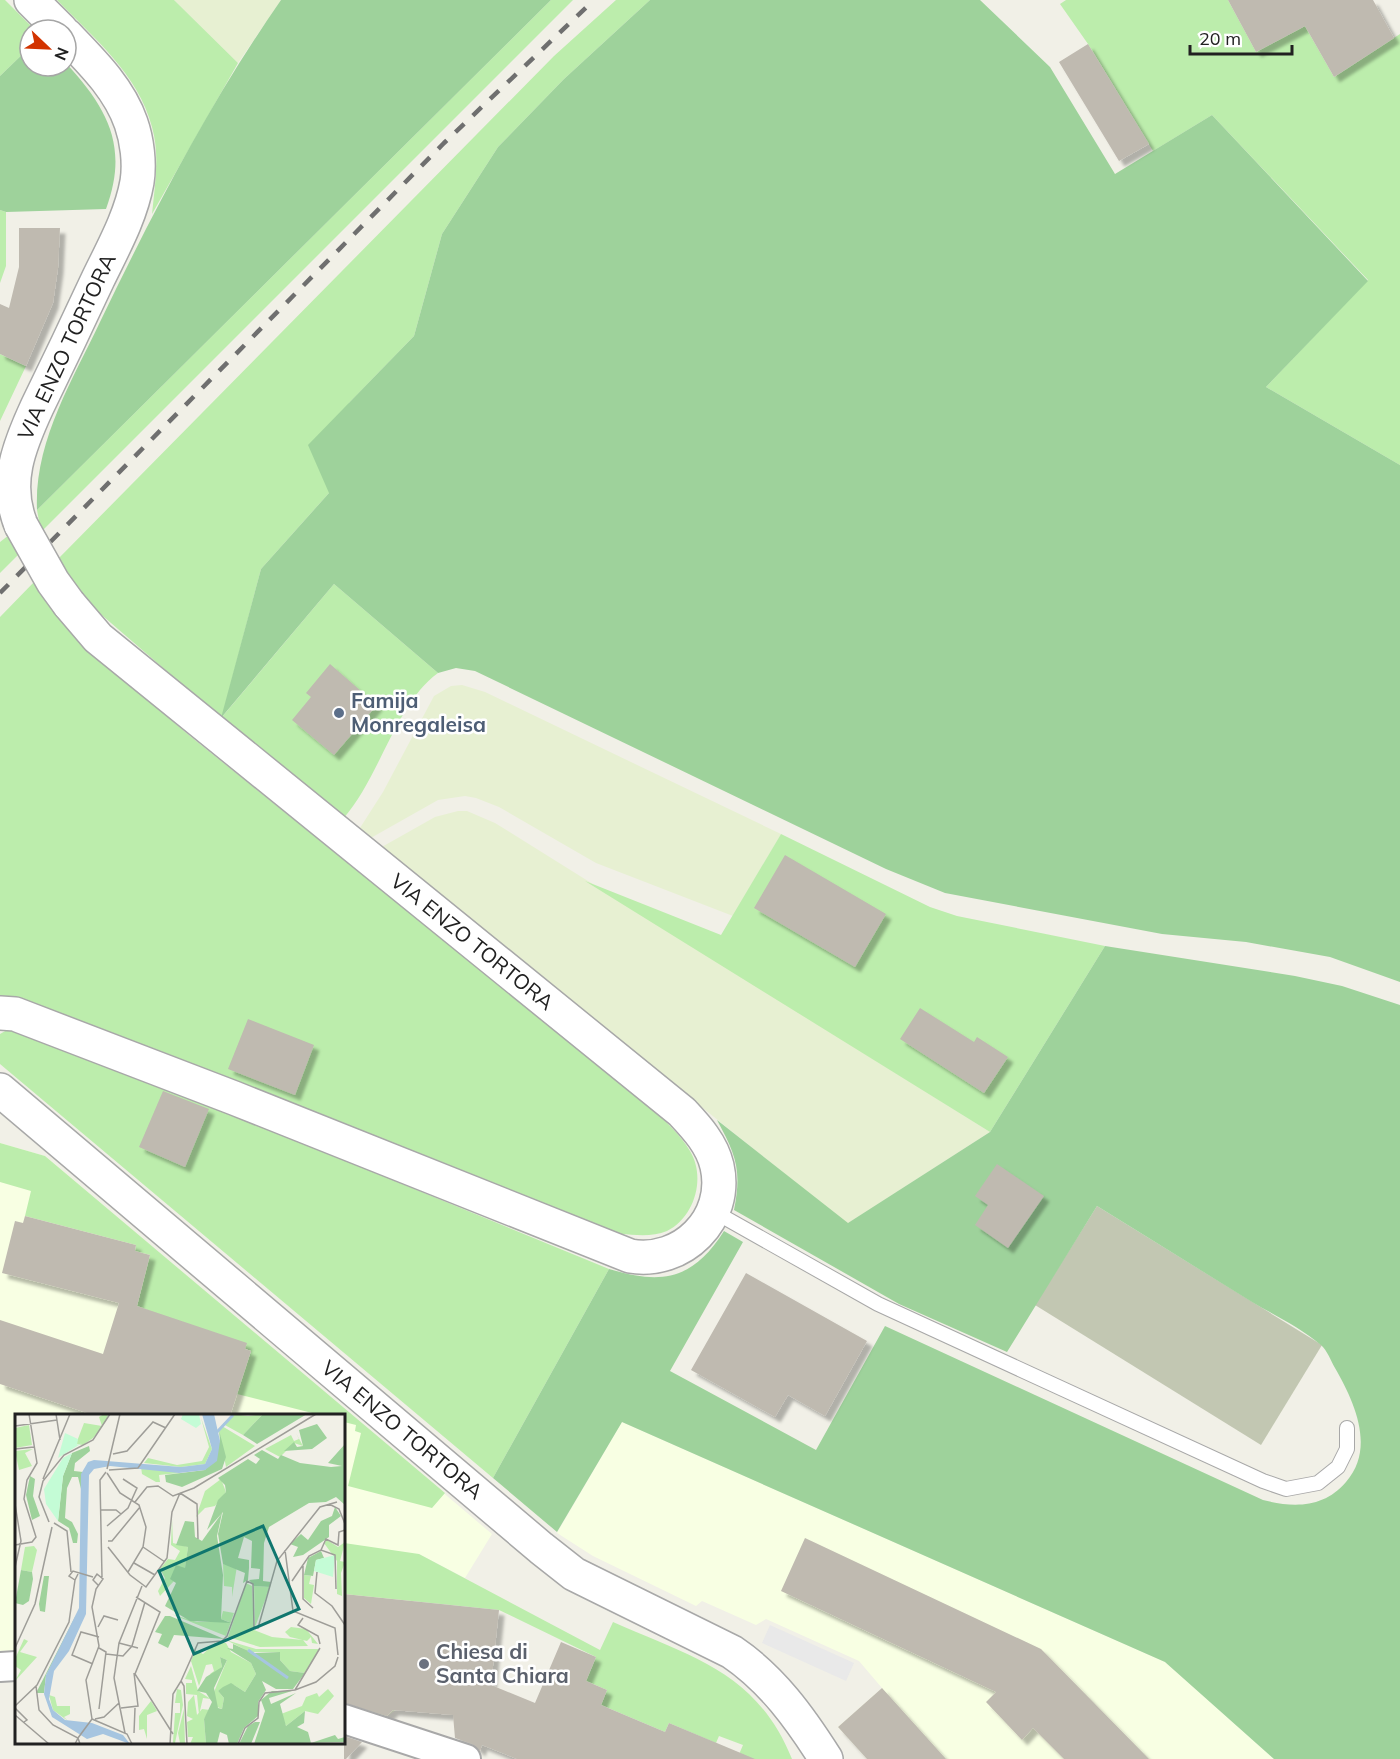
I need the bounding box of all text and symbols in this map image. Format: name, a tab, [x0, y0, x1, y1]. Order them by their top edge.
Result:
north arrow	[18, 18, 78, 78]
scale bar	[1190, 18, 1292, 56]
text: 20 m	[1199, 27, 1241, 50]
text: N	[50, 44, 73, 63]
street label: VIA ENZO TORTORA	[11, 249, 121, 444]
place label: Famija Monregaleisa	[351, 687, 486, 737]
marker: Famija Monregaleisa	[332, 706, 346, 720]
street label: VIA ENZO TORTORA	[386, 867, 560, 1015]
street label: VIA ENZO TORTORA	[317, 1354, 489, 1505]
inset map	[15, 1414, 345, 1744]
place label: Chiesa di Santa Chiara	[436, 1638, 569, 1688]
marker: Chiesa di Santa Chiara	[417, 1657, 431, 1671]

